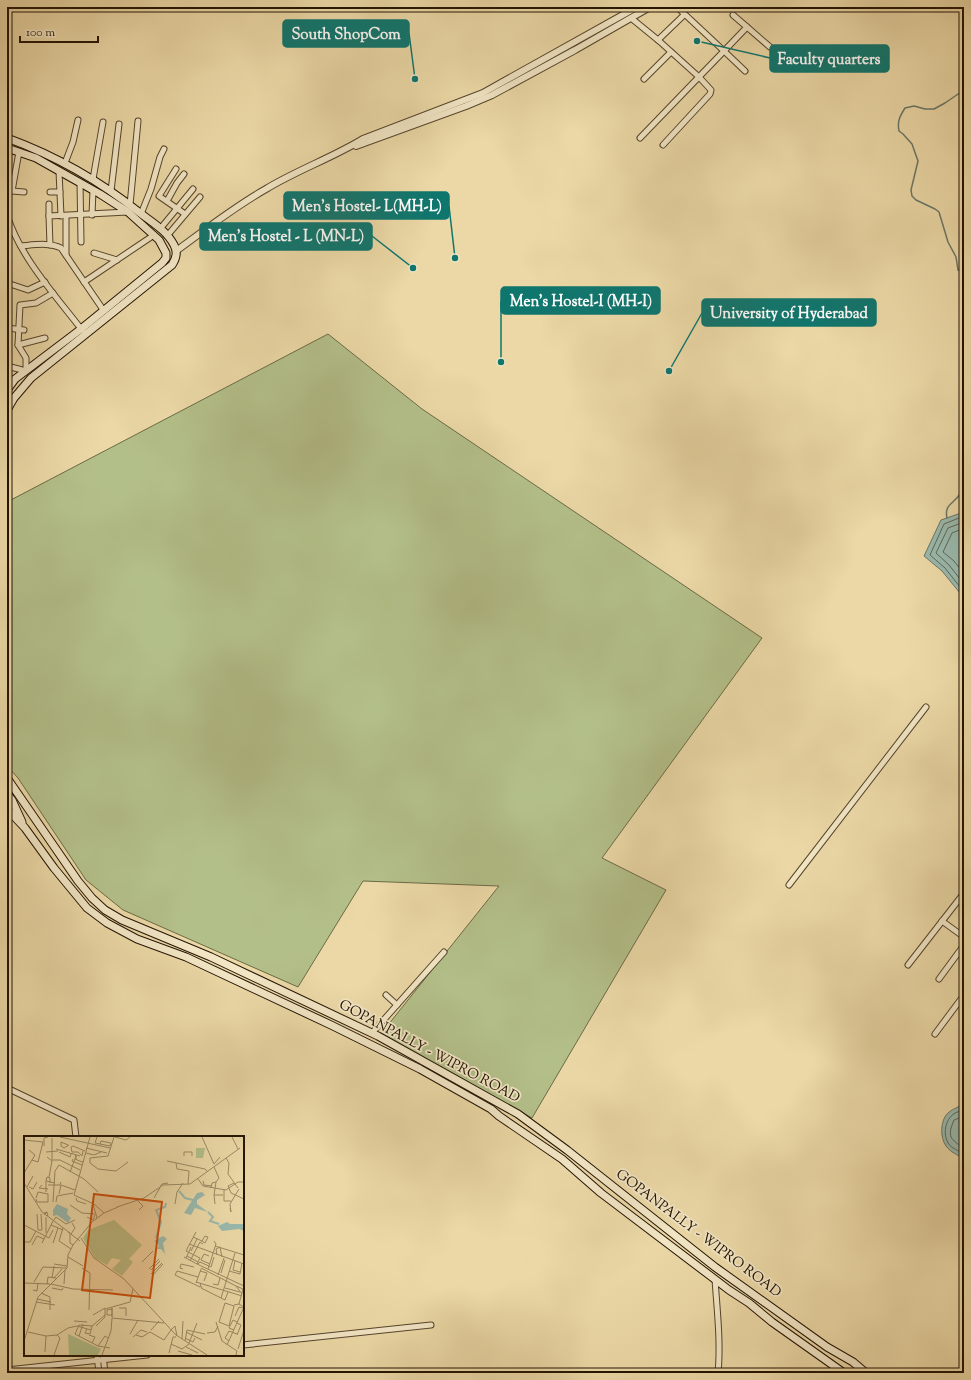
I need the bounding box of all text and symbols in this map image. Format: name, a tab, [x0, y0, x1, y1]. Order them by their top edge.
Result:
scale bar	[20, 18, 98, 44]
callout: South ShopCom	[283, 20, 409, 47]
text: 100 m	[26, 24, 55, 42]
text: South ShopCom	[291, 25, 401, 46]
callout: Faculty quarters	[770, 45, 889, 72]
text: Faculty quarters	[778, 50, 881, 71]
callout: Men's Hostel- L(MH-L)	[284, 192, 449, 219]
text: Men's Hostel- L(MH-L)	[292, 197, 442, 218]
callout: Men's Hostel - L (MN-L)	[200, 223, 372, 250]
text: Men's Hostel - L (MN-L)	[208, 227, 364, 248]
callout: Men's Hostel-I (MH-I)	[501, 287, 660, 314]
text: Men's Hostel-I (MH-I)	[510, 292, 652, 313]
callout: University of Hyderabad	[702, 299, 876, 326]
text: University of Hyderabad	[710, 304, 868, 325]
street label: GOPANPALLY - WIPRO ROAD	[335, 996, 523, 1108]
inset map	[24, 1136, 244, 1356]
street label: GOPANPALLY - WIPRO ROAD	[611, 1165, 785, 1303]

